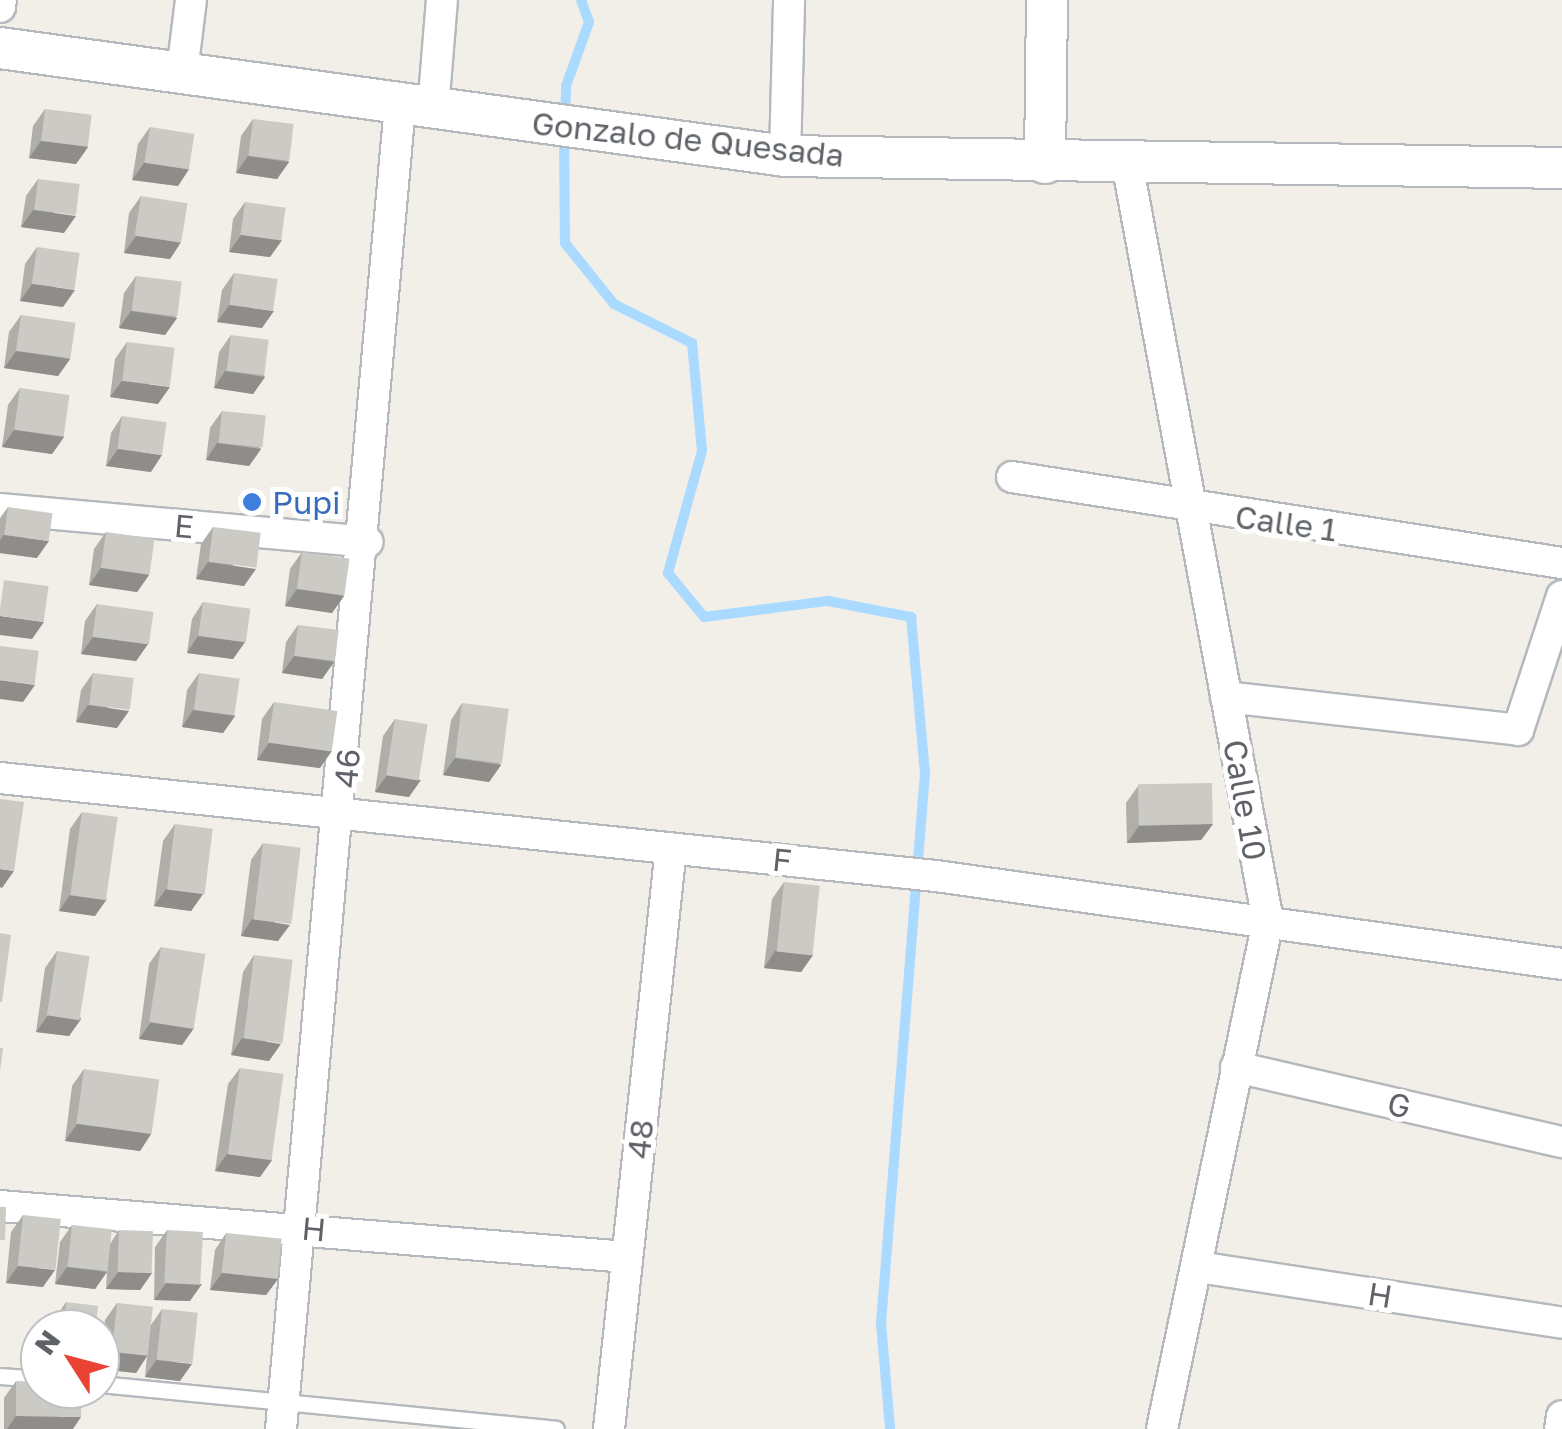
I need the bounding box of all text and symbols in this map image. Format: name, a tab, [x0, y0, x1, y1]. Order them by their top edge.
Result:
street label: Gonzalo de Quesada	[530, 104, 846, 174]
place label: Pupi	[272, 483, 341, 521]
marker: Pupi	[241, 491, 263, 513]
street label: Calle 1	[1233, 497, 1339, 549]
street label: E	[173, 506, 195, 546]
street label: Calle 10	[1216, 737, 1274, 863]
street label: 46	[326, 747, 368, 789]
street label: F	[771, 840, 793, 880]
street label: G	[1384, 1084, 1414, 1126]
street label: 48	[619, 1118, 661, 1160]
street label: H	[300, 1209, 328, 1249]
street label: H	[1365, 1274, 1395, 1316]
north arrow	[20, 1309, 120, 1409]
text: N	[27, 1324, 67, 1361]

